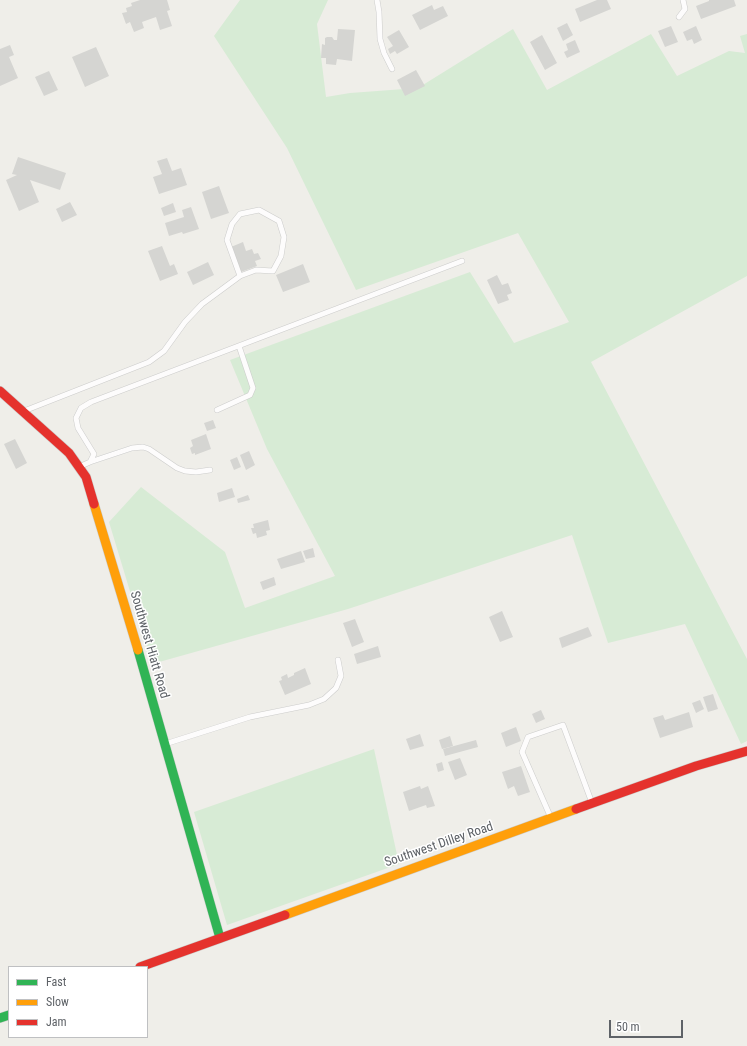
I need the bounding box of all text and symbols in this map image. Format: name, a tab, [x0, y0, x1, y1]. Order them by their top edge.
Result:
street label: Southwest Hiatt Road	[126, 589, 172, 701]
street label: Southwest Dilley Road	[383, 819, 495, 871]
legend	[8, 966, 148, 1038]
text: Fast	[46, 975, 66, 989]
text: Slow	[46, 995, 69, 1009]
scale bar	[611, 1012, 685, 1038]
text: Jam	[46, 1015, 67, 1029]
text: 50 m	[616, 1020, 640, 1034]

